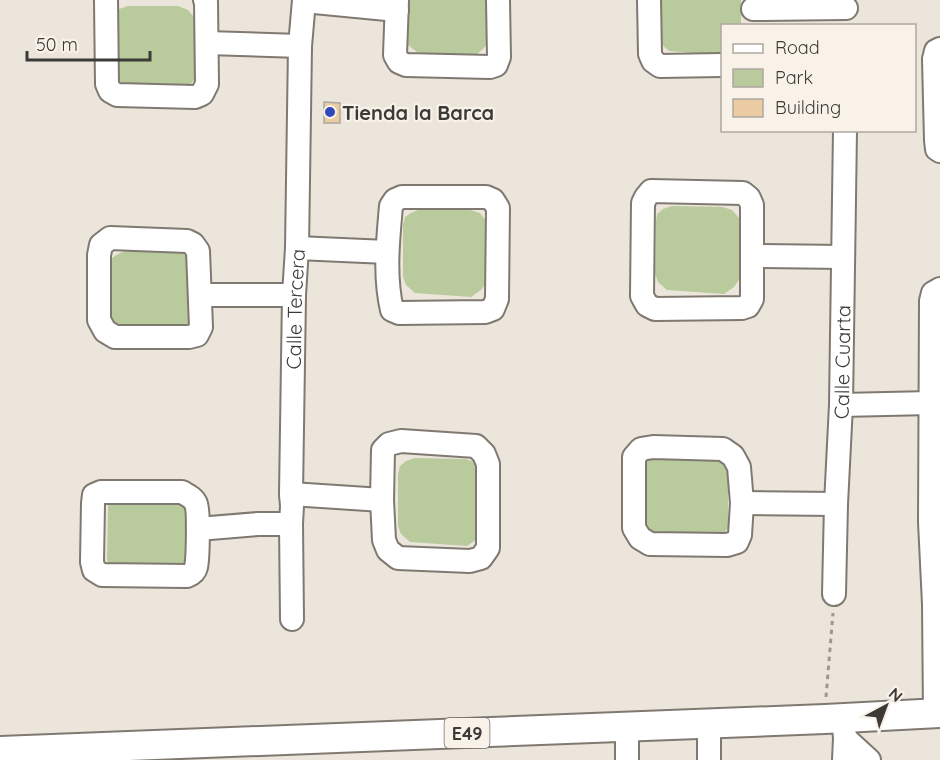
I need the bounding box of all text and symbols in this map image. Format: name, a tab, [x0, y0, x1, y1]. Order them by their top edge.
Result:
scale bar	[27, 24, 150, 62]
legend	[721, 24, 916, 132]
text: 50 m	[36, 33, 78, 56]
text: Road	[775, 36, 820, 59]
text: Park	[775, 66, 813, 89]
text: Building	[775, 96, 841, 119]
place label: Tienda la Barca	[342, 100, 494, 125]
marker: Tienda la Barca	[323, 105, 337, 119]
street label: Calle Tercera	[280, 248, 309, 370]
street label: Calle Cuarta	[828, 305, 855, 420]
north arrow	[856, 676, 916, 736]
text: N	[885, 683, 907, 706]
road number: E49	[444, 718, 490, 748]

